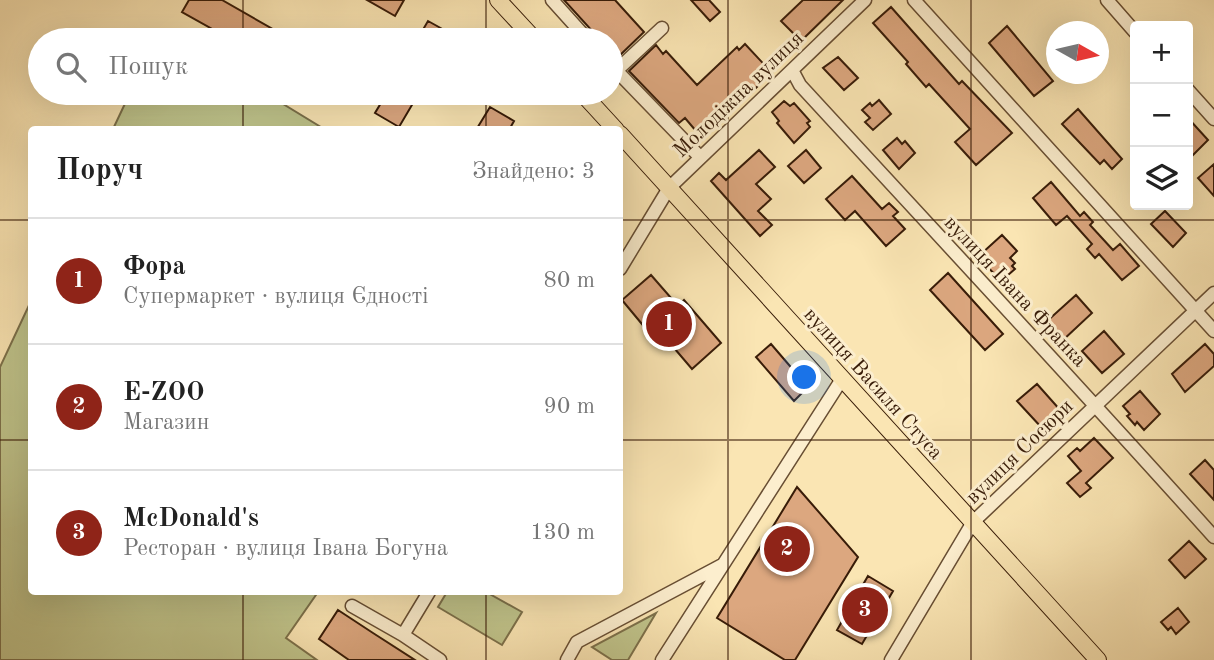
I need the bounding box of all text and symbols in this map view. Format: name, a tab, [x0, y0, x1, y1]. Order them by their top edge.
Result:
north arrow	[1046, 21, 1109, 84]
map controls	[1130, 21, 1193, 210]
button: +	[1130, 21, 1193, 84]
search box	[28, 28, 623, 105]
street label: Молодіжна вулиця	[670, 28, 808, 162]
icon: search	[52, 48, 90, 86]
text: Пошук	[108, 54, 188, 80]
button: −	[1130, 84, 1193, 147]
button: layers	[1130, 147, 1193, 210]
text: Поруч	[56, 156, 143, 186]
text: Знайдено: 3	[472, 160, 595, 183]
street label: вулиця Івана Франка	[940, 212, 1090, 372]
text: Фора	[123, 254, 186, 280]
text: 1	[72, 269, 86, 292]
text: 80 m	[544, 269, 595, 292]
text: Супермаркет · вулиця Єдності	[123, 285, 429, 308]
pin: 1	[646, 298, 692, 350]
street label: вулиця Василя Стуса	[799, 304, 946, 464]
your location	[787, 360, 821, 394]
text: E-ZOO	[123, 380, 205, 406]
text: 2	[72, 395, 86, 418]
text: 90 m	[544, 395, 595, 418]
street label: вулиця Сосюри	[962, 396, 1078, 508]
text: Магазин	[123, 411, 209, 434]
text: McDonald's	[123, 506, 259, 532]
text: 3	[72, 521, 86, 544]
text: 130 m	[530, 521, 595, 544]
pin: 2	[764, 523, 810, 575]
text: Ресторан · вулиця Івана Богуна	[123, 537, 448, 560]
pin: 3	[842, 584, 888, 636]

